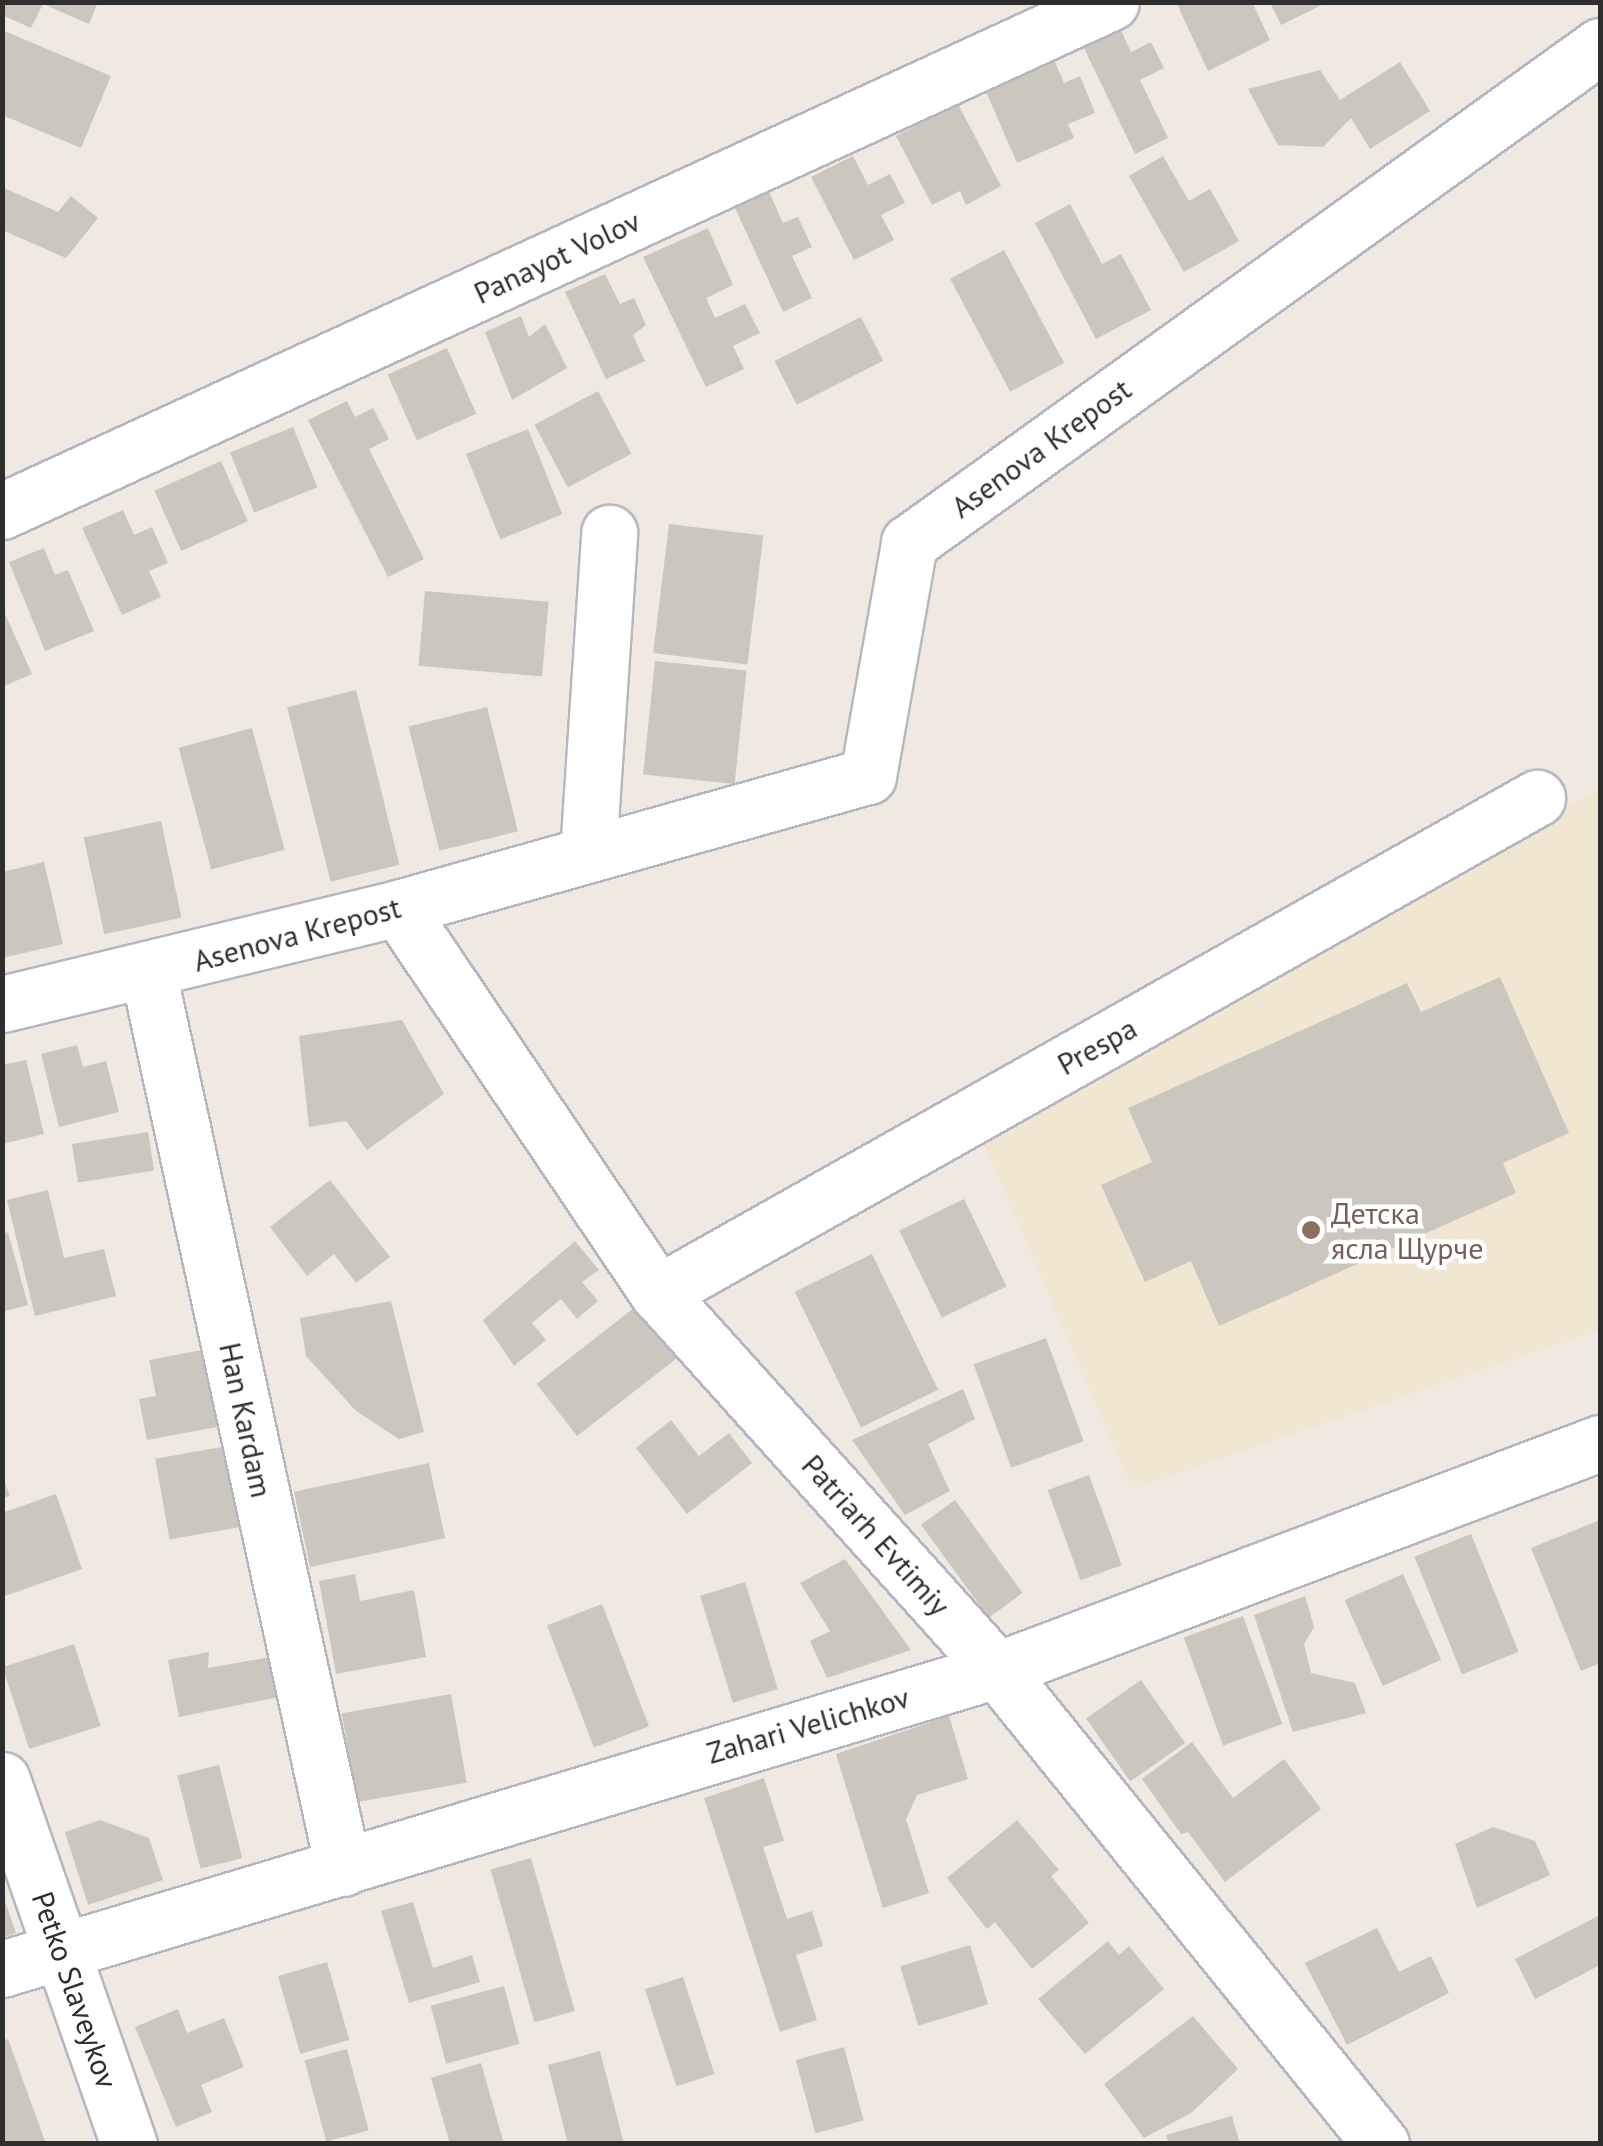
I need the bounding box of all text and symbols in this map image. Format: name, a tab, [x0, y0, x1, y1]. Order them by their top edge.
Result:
street label: Panayot Volov	[468, 203, 646, 311]
street label: Asenova Krepost	[944, 371, 1138, 525]
street label: Asenova Krepost	[190, 889, 404, 979]
street label: Prespa	[1051, 1010, 1143, 1082]
place label: Детска ясла Щурче	[1331, 1195, 1484, 1266]
marker: Детска ясла Щурче	[1300, 1219, 1322, 1241]
street label: Han Kardam	[212, 1339, 280, 1501]
street label: Patriarh Evtimiy	[794, 1447, 958, 1623]
street label: Zahari Velichkov	[702, 1679, 914, 1771]
street label: Petko Slaveykov	[25, 1887, 125, 2093]

